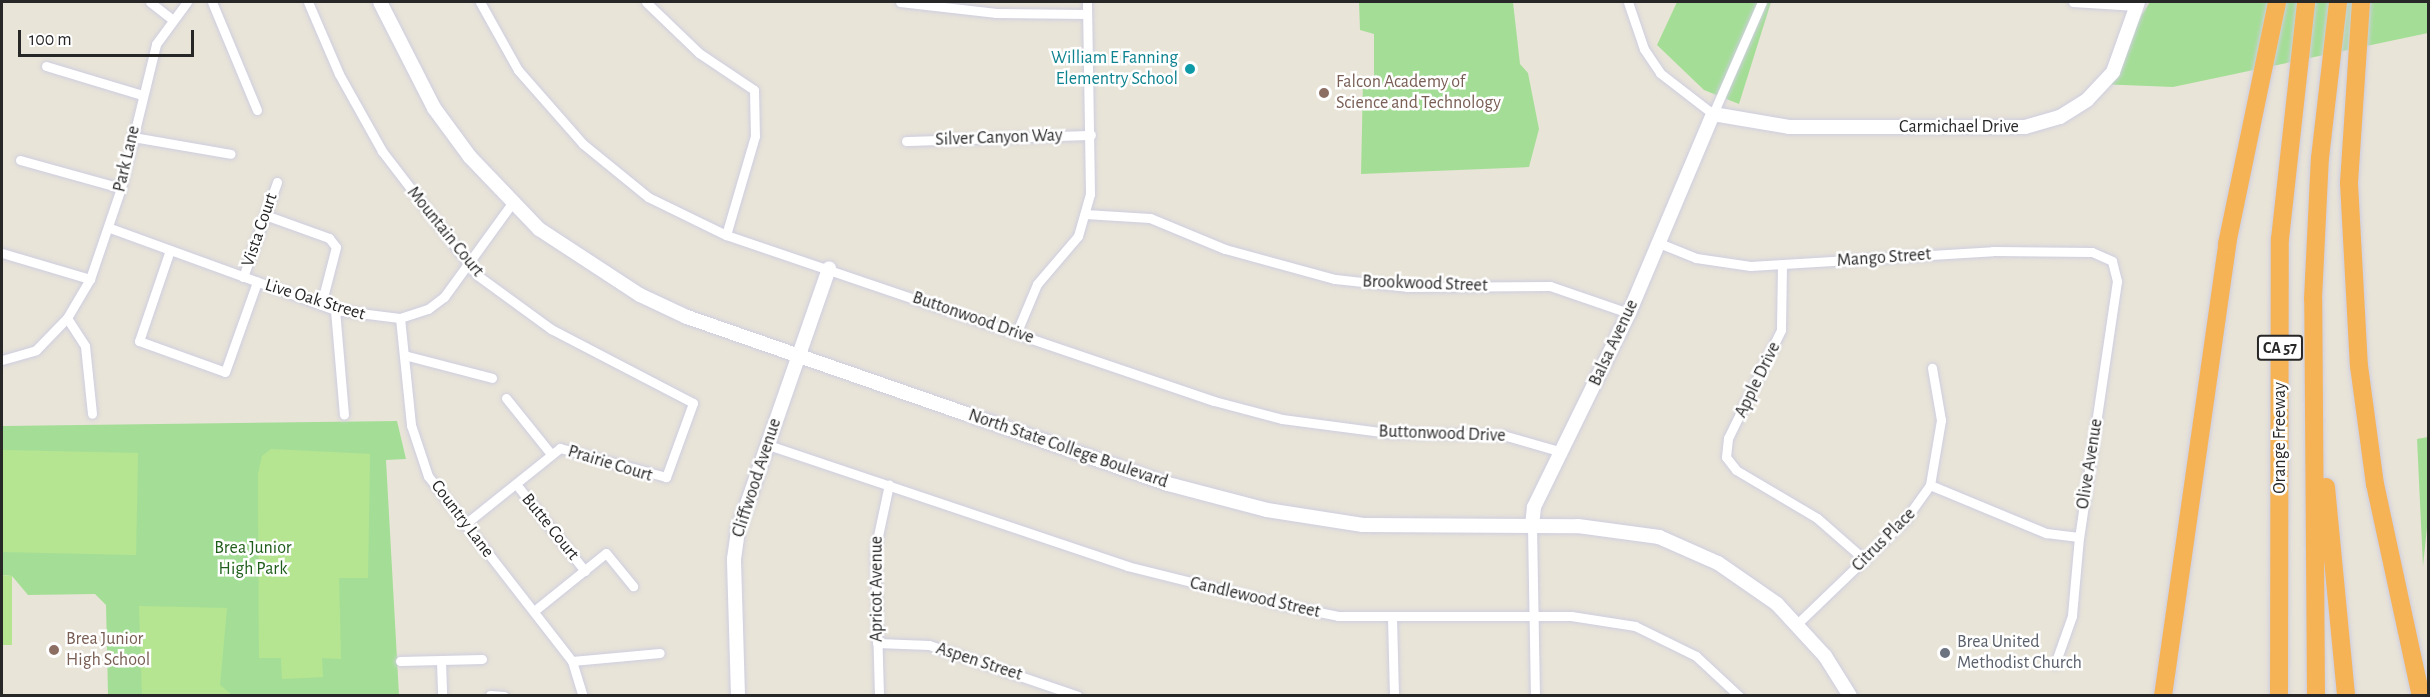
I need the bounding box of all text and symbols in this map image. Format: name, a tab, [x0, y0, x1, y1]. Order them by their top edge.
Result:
scale bar	[21, 18, 196, 56]
text: 100 m	[29, 31, 72, 49]
place label: William E Fanning Elementry School	[1051, 48, 1178, 90]
marker: William E Fanning Elementry School	[1183, 62, 1197, 76]
place label: Falcon Academy of Science and Technology	[1336, 72, 1501, 115]
marker: Falcon Academy of Science and Technology	[1317, 86, 1331, 100]
street label: Carmichael Drive	[1899, 116, 2019, 138]
street label: Park Lane	[109, 124, 145, 194]
street label: Silver Canyon Way	[935, 125, 1063, 151]
street label: Mountain Court	[402, 182, 488, 282]
street label: Vista Court	[237, 190, 283, 270]
street label: Mango Street	[1836, 244, 1932, 272]
street label: Brookwood Street	[1362, 271, 1488, 297]
street label: Live Oak Street	[262, 275, 368, 325]
street label: Buttonwood Drive	[909, 287, 1037, 349]
street label: Balsa Avenue	[1585, 296, 1643, 390]
road number: CA 57	[2256, 335, 2304, 361]
street label: Apple Drive	[1730, 339, 1786, 421]
street label: Orange Freeway	[2269, 382, 2291, 494]
street label: North State College Boulevard	[965, 405, 1171, 493]
street label: Cliffwood Avenue	[728, 416, 786, 540]
street label: Olive Avenue	[2072, 417, 2108, 511]
street label: Buttonwood Drive	[1378, 421, 1506, 447]
street label: Prairie Court	[565, 441, 655, 487]
street label: Country Lane	[426, 476, 498, 562]
street label: Butte Court	[517, 489, 583, 565]
street label: Citrus Place	[1848, 504, 1920, 576]
street label: Apricot Avenue	[866, 536, 888, 642]
park label: Brea Junior High Park	[214, 538, 292, 580]
street label: Candlewood Street	[1188, 573, 1322, 623]
place label: Brea Junior High School	[66, 629, 150, 672]
place label: Brea United Methodist Church	[1957, 632, 2082, 674]
street label: Aspen Street	[933, 638, 1025, 686]
marker: Brea Junior High School	[47, 643, 61, 657]
marker: Brea United Methodist Church	[1938, 646, 1952, 660]

